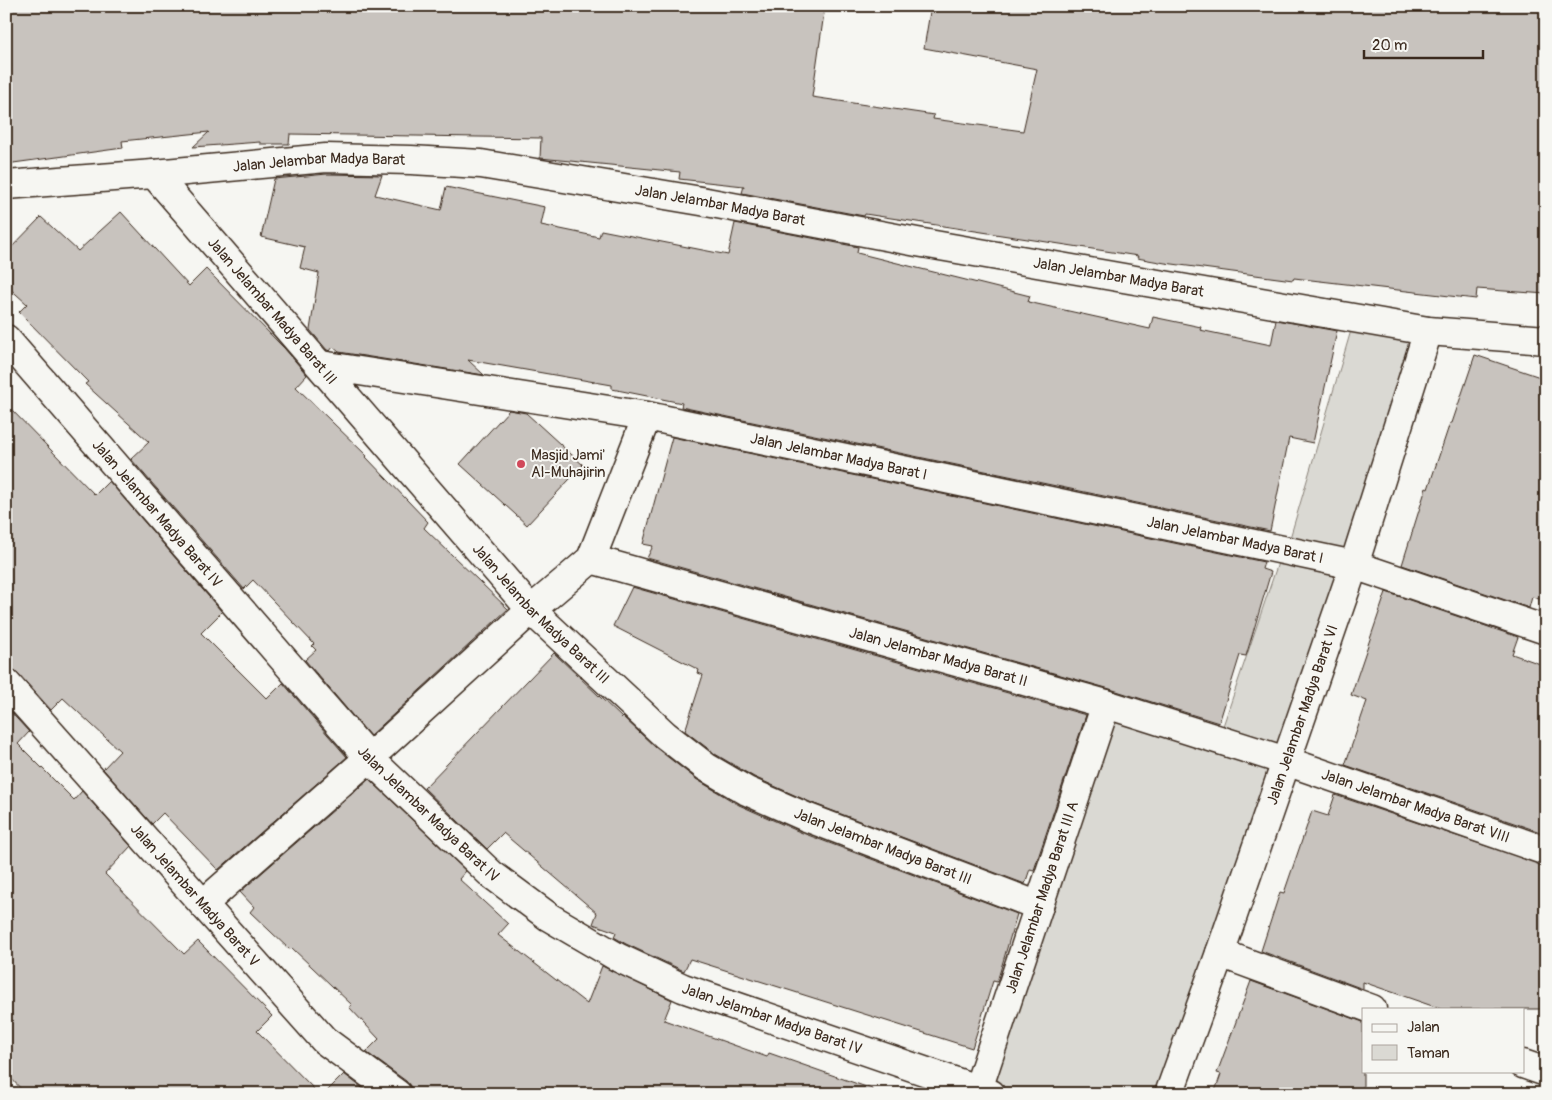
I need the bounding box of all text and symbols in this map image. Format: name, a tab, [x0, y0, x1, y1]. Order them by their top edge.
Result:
scale bar	[1364, 28, 1483, 60]
text: 20 m	[1372, 36, 1407, 55]
street label: Jalan Jelambar Madya Barat	[232, 148, 406, 176]
street label: Jalan Jelambar Madya Barat	[634, 181, 808, 230]
street label: Jalan Jelambar Madya Barat III	[203, 233, 341, 388]
street label: Jalan Jelambar Madya Barat	[1032, 253, 1206, 301]
street label: Jalan Jelambar Madya Barat I	[749, 429, 929, 484]
street label: Jalan Jelambar Madya Barat IV	[88, 436, 226, 591]
place label: Masjid Jami' Al-Muhajirin	[531, 446, 606, 482]
marker: Masjid Jami' Al-Muhajirin	[515, 458, 527, 470]
street label: Jalan Jelambar Madya Barat I	[1145, 512, 1325, 568]
street label: Jalan Jelambar Madya Barat III	[468, 540, 613, 688]
street label: Jalan Jelambar Madya Barat VI	[1262, 622, 1342, 807]
street label: Jalan Jelambar Madya Barat II	[847, 623, 1030, 691]
street label: Jalan Jelambar Madya Barat IV	[353, 742, 503, 886]
street label: Jalan Jelambar Madya Barat VIII	[1319, 765, 1512, 847]
street label: Jalan Jelambar Madya Barat III A	[1001, 798, 1083, 996]
street label: Jalan Jelambar Madya Barat III	[791, 803, 974, 889]
street label: Jalan Jelambar Madya Barat V	[126, 820, 264, 970]
street label: Jalan Jelambar Madya Barat IV	[680, 979, 865, 1058]
legend	[1362, 1008, 1524, 1072]
text: Jalan	[1407, 1018, 1440, 1037]
text: Taman	[1407, 1044, 1450, 1063]

